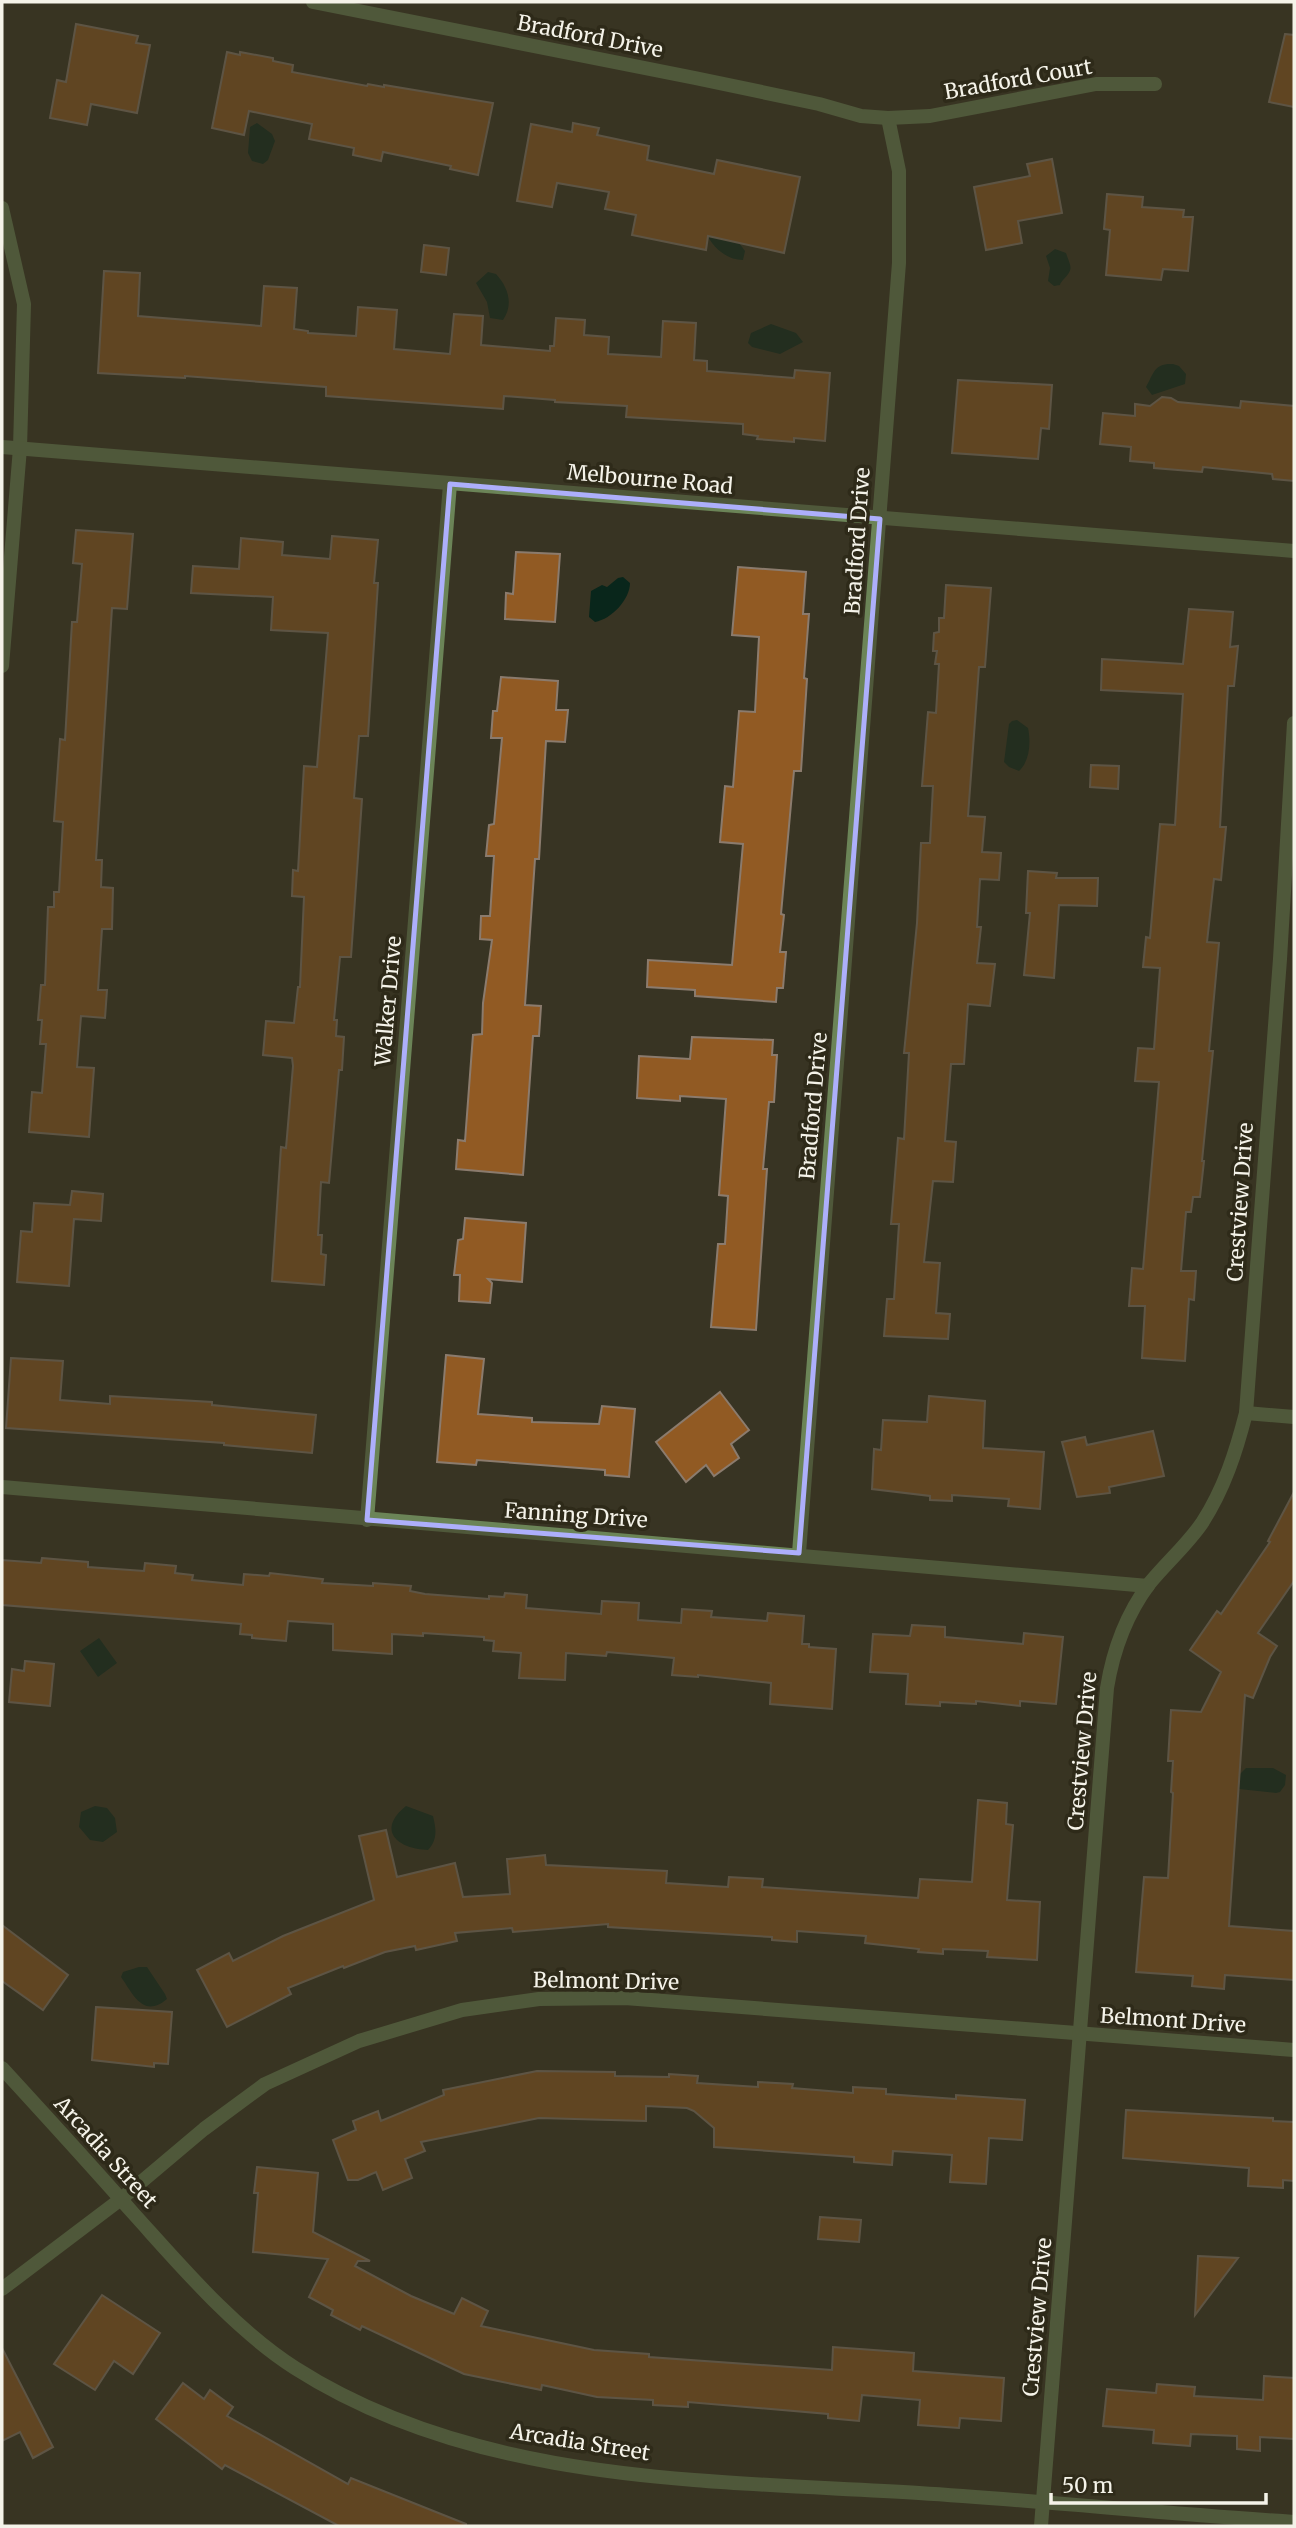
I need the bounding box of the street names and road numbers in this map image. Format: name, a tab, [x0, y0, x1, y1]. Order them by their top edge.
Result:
street label: Bradford Drive	[515, 9, 665, 63]
street label: Bradford Court	[942, 53, 1094, 105]
street label: Melbourne Road	[566, 458, 734, 500]
street label: Bradford Drive	[838, 466, 876, 616]
street label: Walker Drive	[369, 935, 407, 1068]
street label: Bradford Drive	[793, 1031, 833, 1181]
street label: Crestview Drive	[1221, 1122, 1259, 1282]
street label: Fanning Drive	[503, 1497, 649, 1533]
street label: Crestview Drive	[1062, 1670, 1102, 1832]
street label: Belmont Drive	[533, 1966, 679, 1996]
street label: Belmont Drive	[1099, 2001, 1247, 2039]
street label: Arcadia Street	[48, 2090, 163, 2214]
street label: Crestview Drive	[1017, 2236, 1057, 2398]
street label: Arcadia Street	[507, 2417, 652, 2466]

